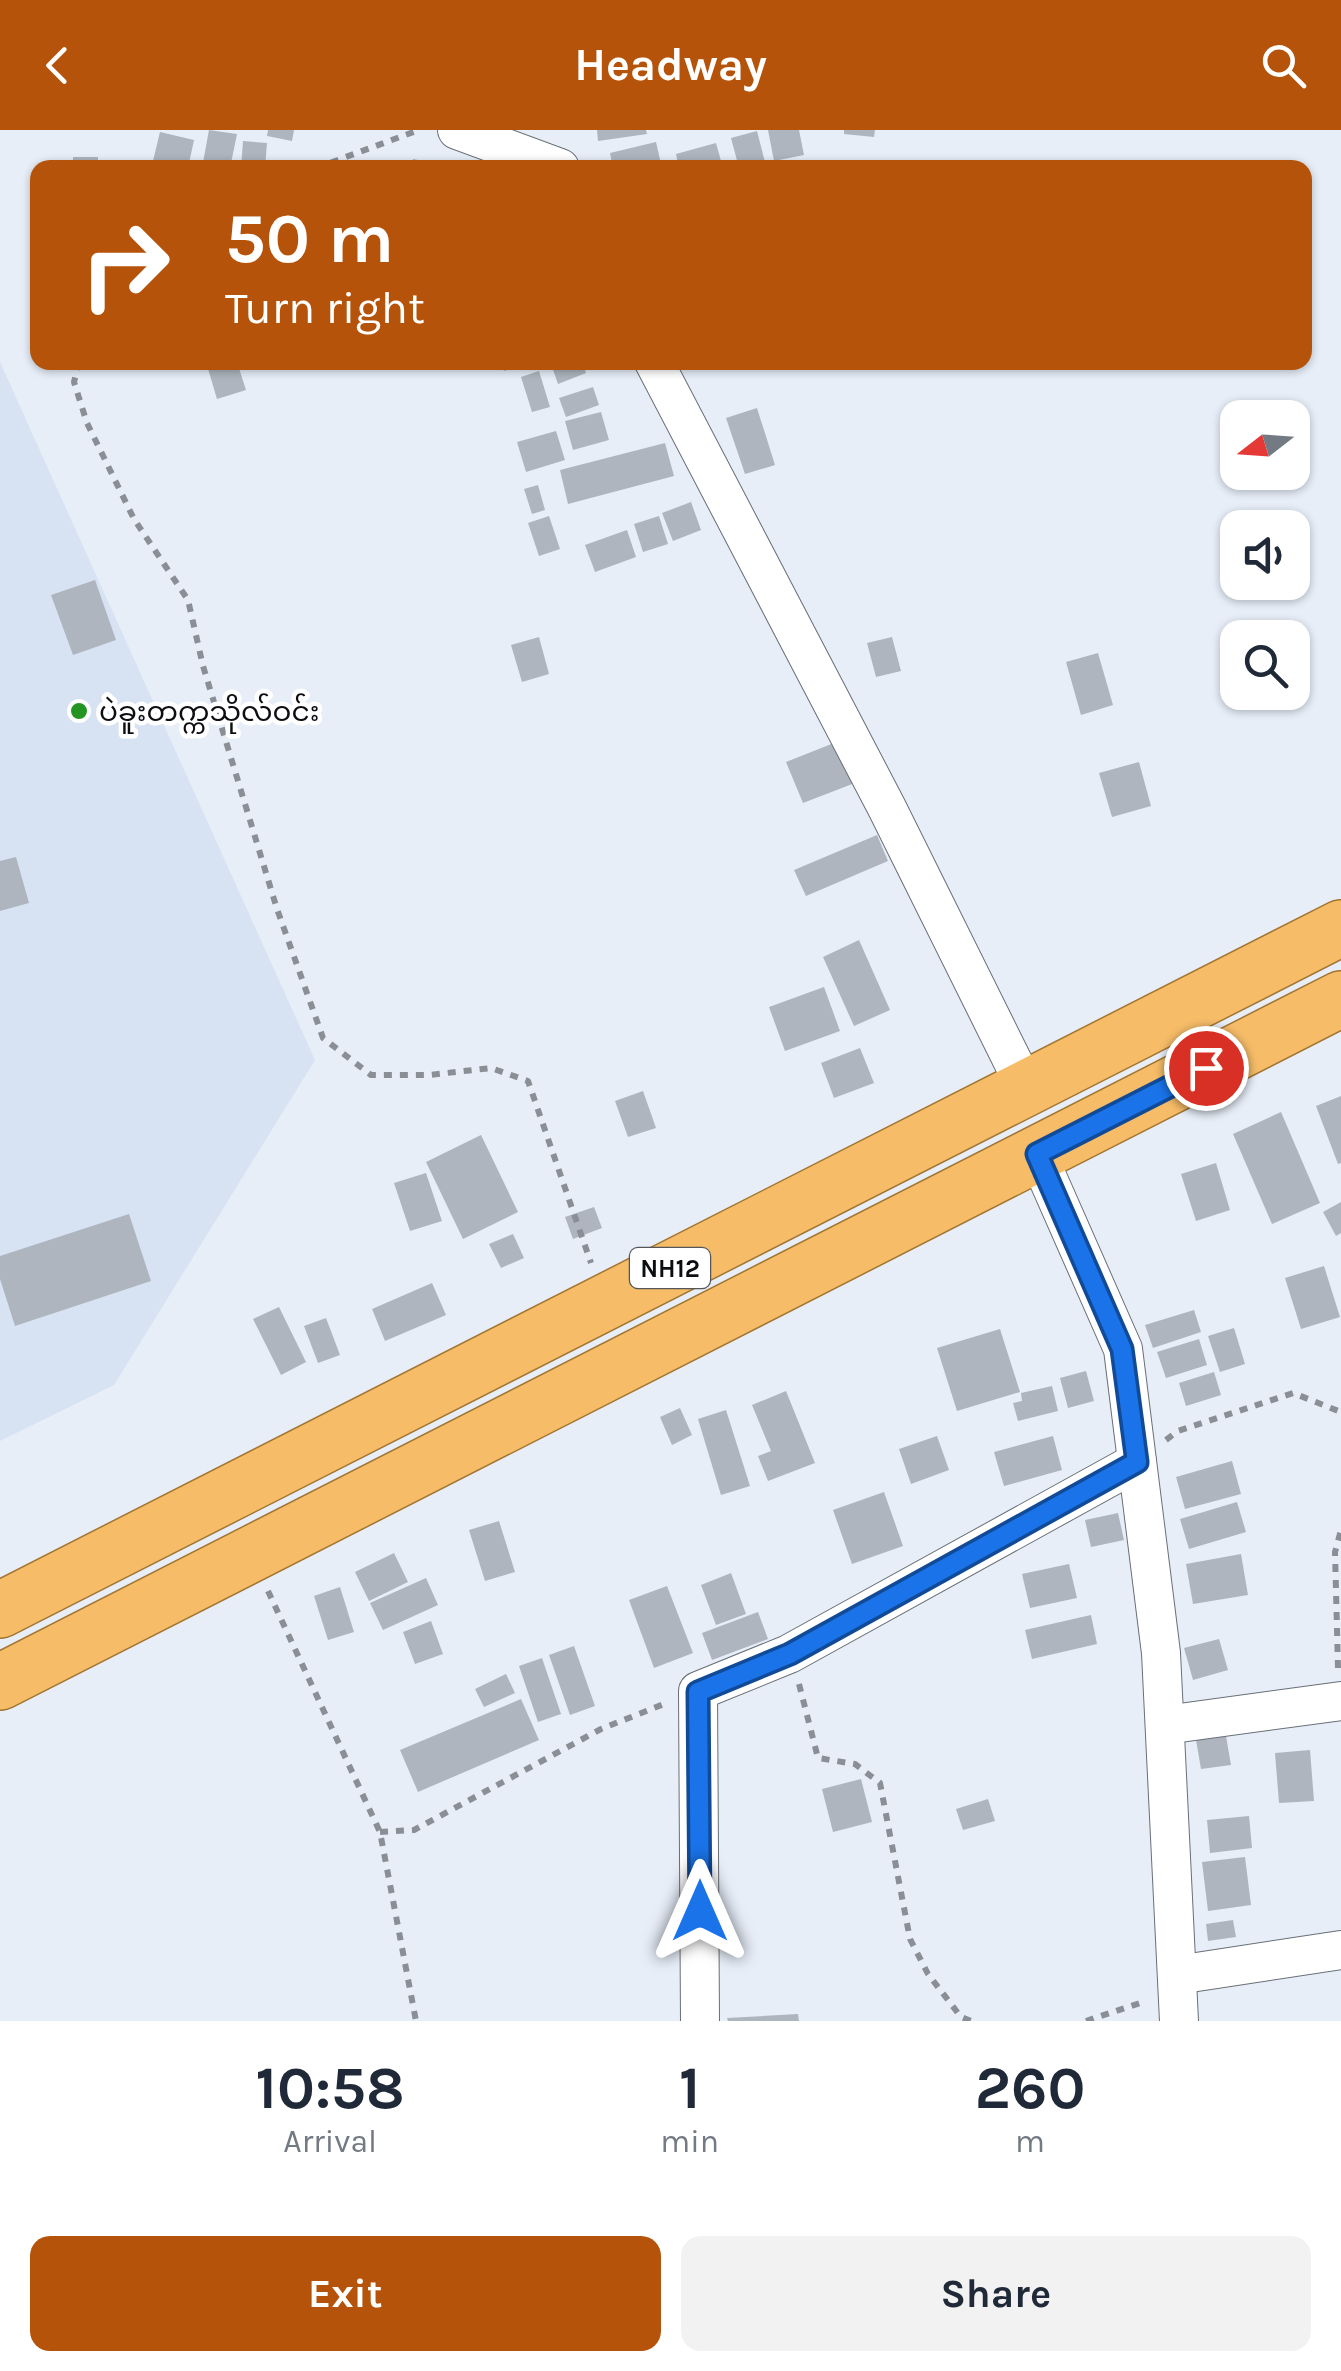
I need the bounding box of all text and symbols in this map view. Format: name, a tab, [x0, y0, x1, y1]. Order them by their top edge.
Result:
icon: back	[30, 38, 85, 93]
icon: search	[1256, 38, 1311, 93]
text: Headway	[574, 39, 767, 91]
text: 50 m	[225, 198, 394, 280]
icon: right	[60, 200, 190, 330]
text: Turn right	[225, 282, 425, 334]
north arrow	[1220, 400, 1310, 490]
map controls	[1220, 400, 1310, 710]
button: sound	[1220, 510, 1310, 600]
button: search	[1220, 620, 1310, 710]
place label: ပဲခူးတက္ကသိုလ်ဝင်း	[99, 693, 319, 734]
marker: ပဲခူးတက္ကသိုလ်ဝင်း	[68, 700, 90, 722]
pin	[1164, 1026, 1249, 1111]
icon: arrive	[1179, 1041, 1234, 1096]
road number: NH12	[630, 1248, 710, 1288]
position arrow	[648, 1859, 752, 1963]
text: 10:58	[256, 2053, 405, 2123]
text: 1	[679, 2053, 700, 2123]
text: 260	[975, 2053, 1085, 2123]
text: Arrival	[283, 2123, 377, 2160]
text: min	[660, 2123, 719, 2160]
text: m	[1015, 2123, 1045, 2160]
button: Exit	[30, 2236, 661, 2351]
button: Share	[681, 2236, 1311, 2351]

